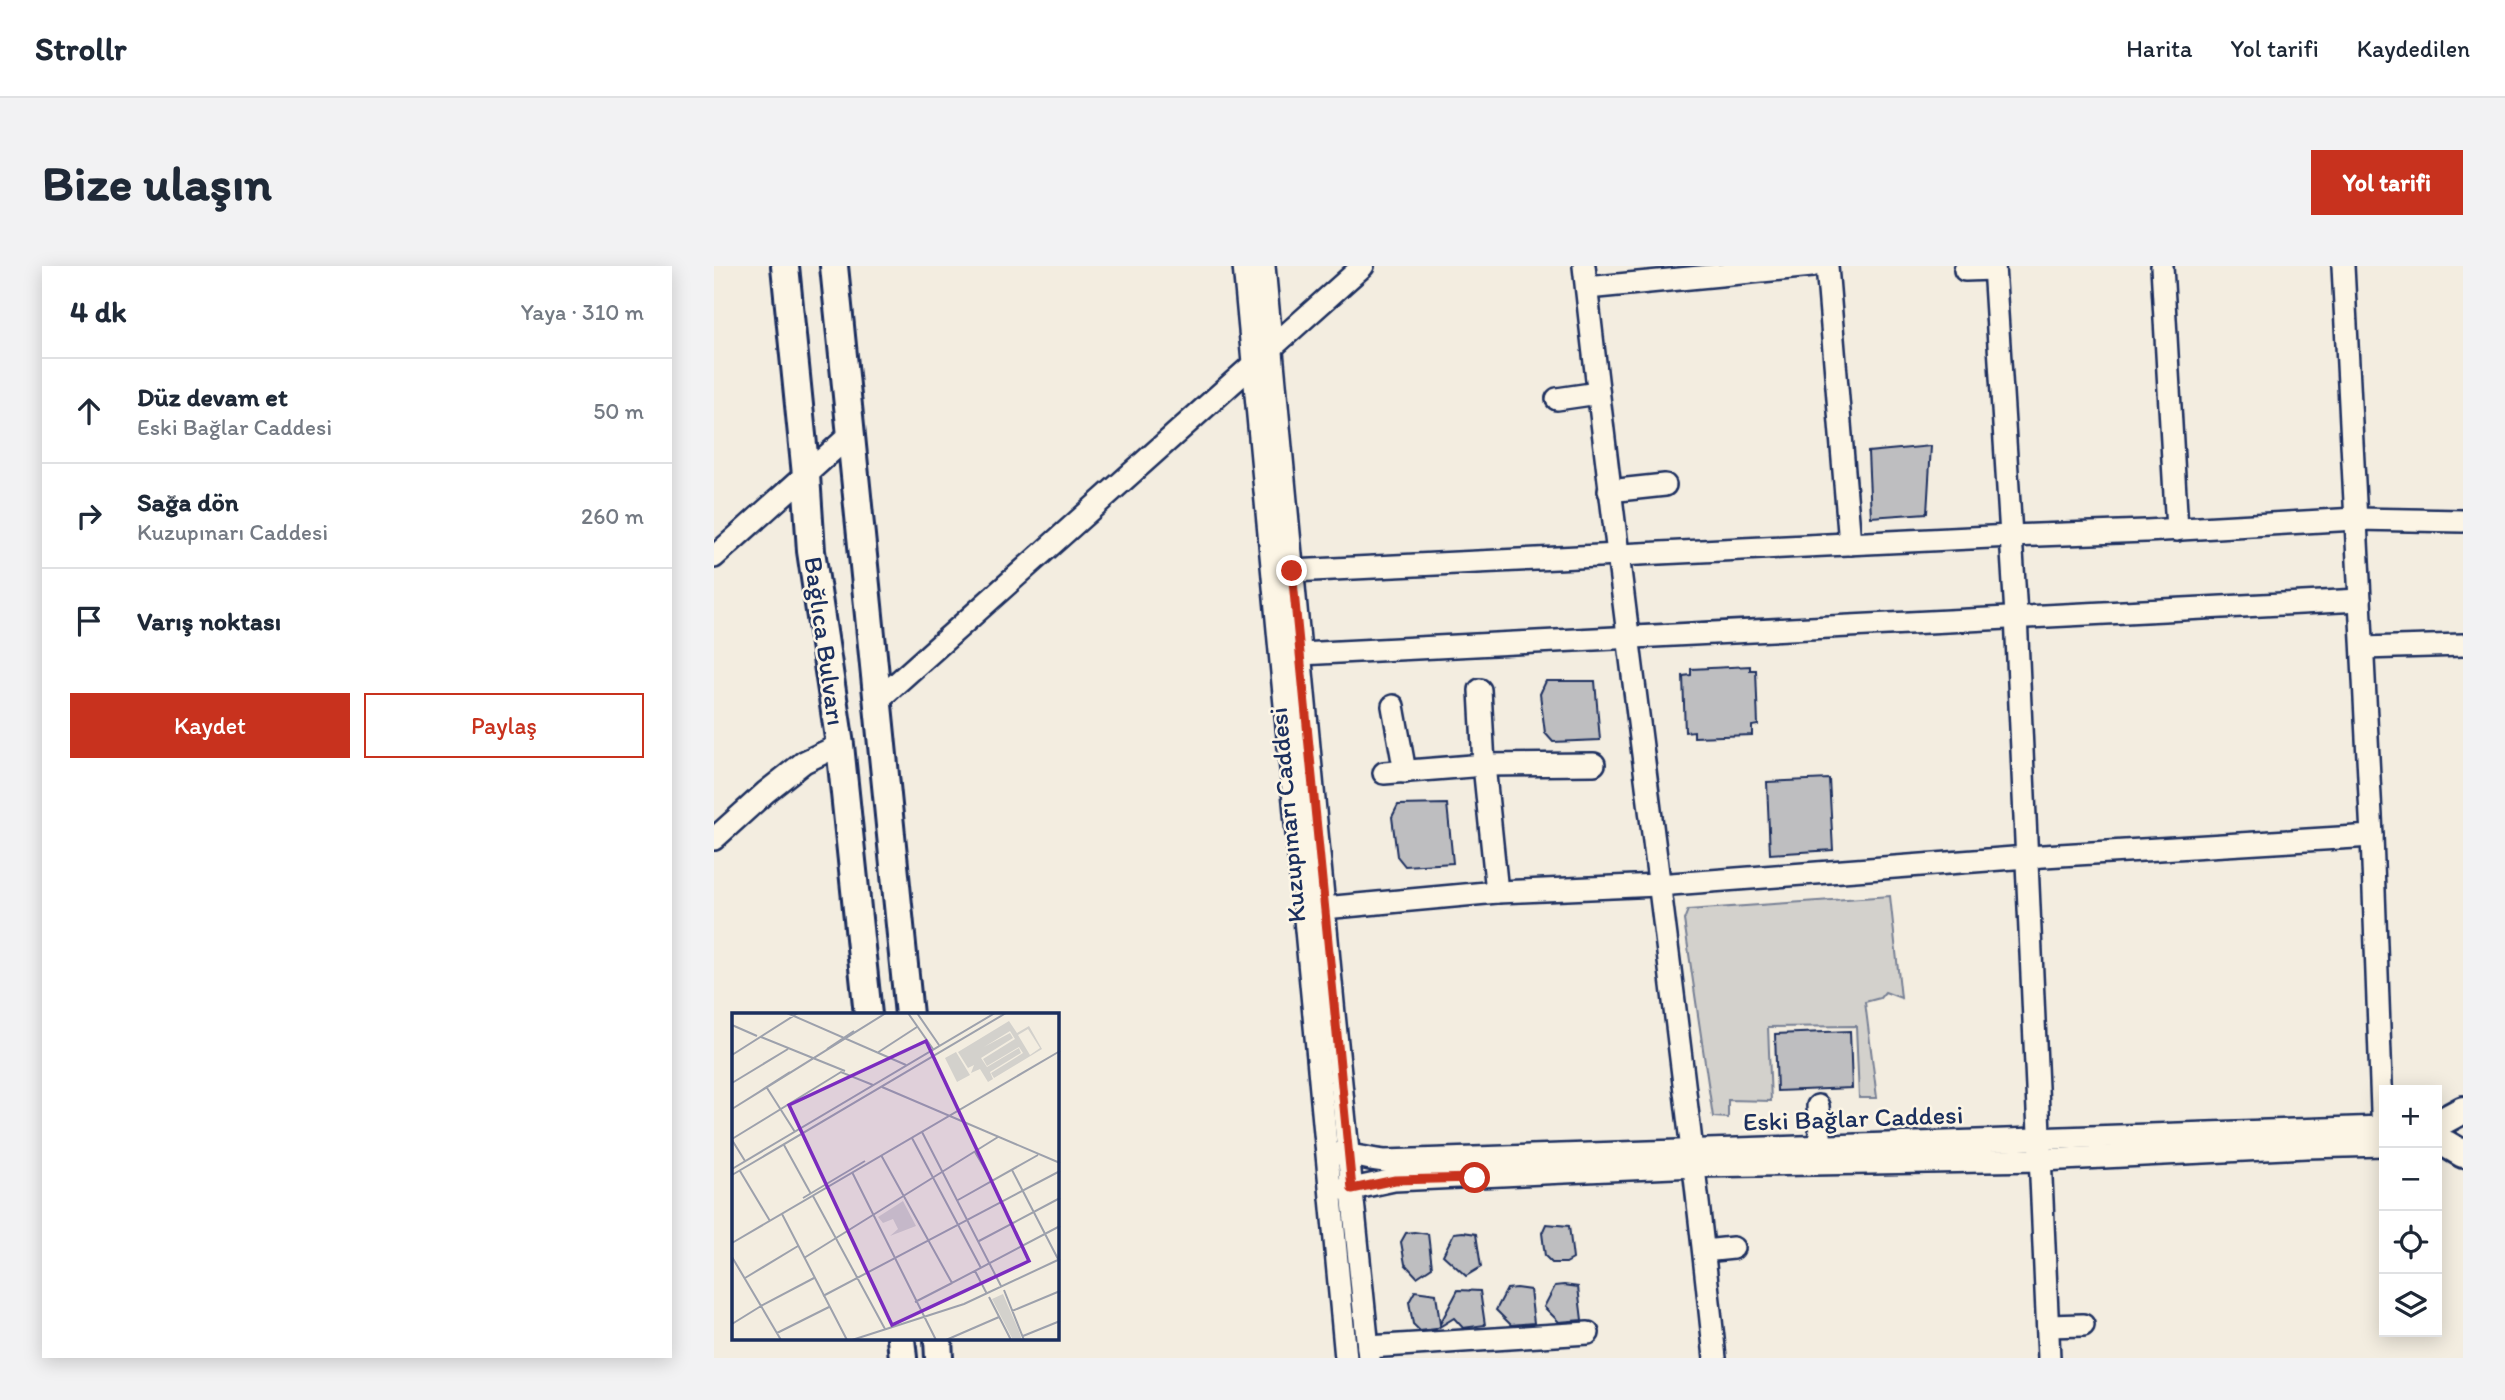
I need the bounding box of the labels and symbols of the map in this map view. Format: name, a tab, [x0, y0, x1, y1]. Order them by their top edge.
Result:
street label: Bağlıca Bulvarı	[797, 555, 853, 727]
route end	[1276, 555, 1307, 586]
street label: Kuzupınarı Caddesi	[1262, 706, 1312, 924]
inset map	[732, 1013, 1059, 1340]
street label: Eski Bağlar Caddesi	[1742, 1098, 1964, 1138]
route start	[1459, 1162, 1490, 1193]

